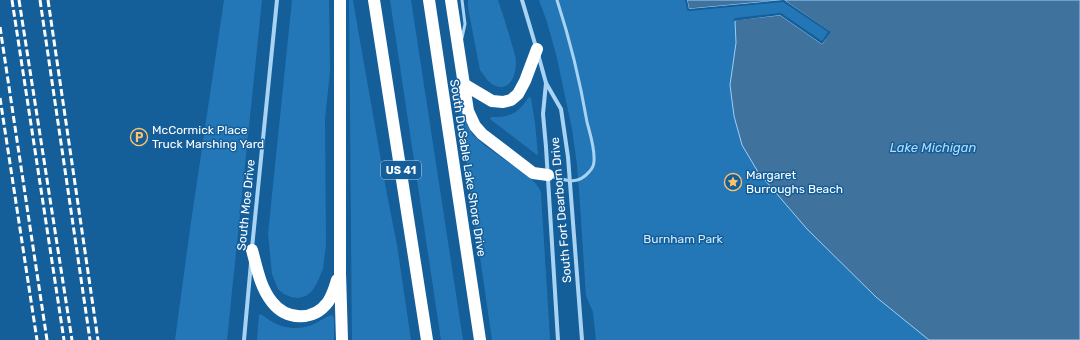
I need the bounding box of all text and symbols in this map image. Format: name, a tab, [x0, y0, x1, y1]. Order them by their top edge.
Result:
street label: South DuSable Lake Shore Drive	[447, 78, 489, 258]
place label: McCormick Place Truck Marshing Yard	[152, 123, 264, 151]
parking icon: McCormick Place Truck Marshing Yard	[129, 127, 149, 147]
street label: South Fort Dearborn Drive	[548, 136, 574, 283]
water label: Lake Michigan	[890, 140, 976, 156]
street label: South Moe Drive	[234, 159, 258, 251]
road number: US 41	[381, 161, 421, 179]
place label: Margaret Burroughs Beach	[746, 168, 843, 196]
place icon: Margaret Burroughs Beach	[723, 172, 743, 192]
park label: Burnham Park	[643, 232, 724, 246]

